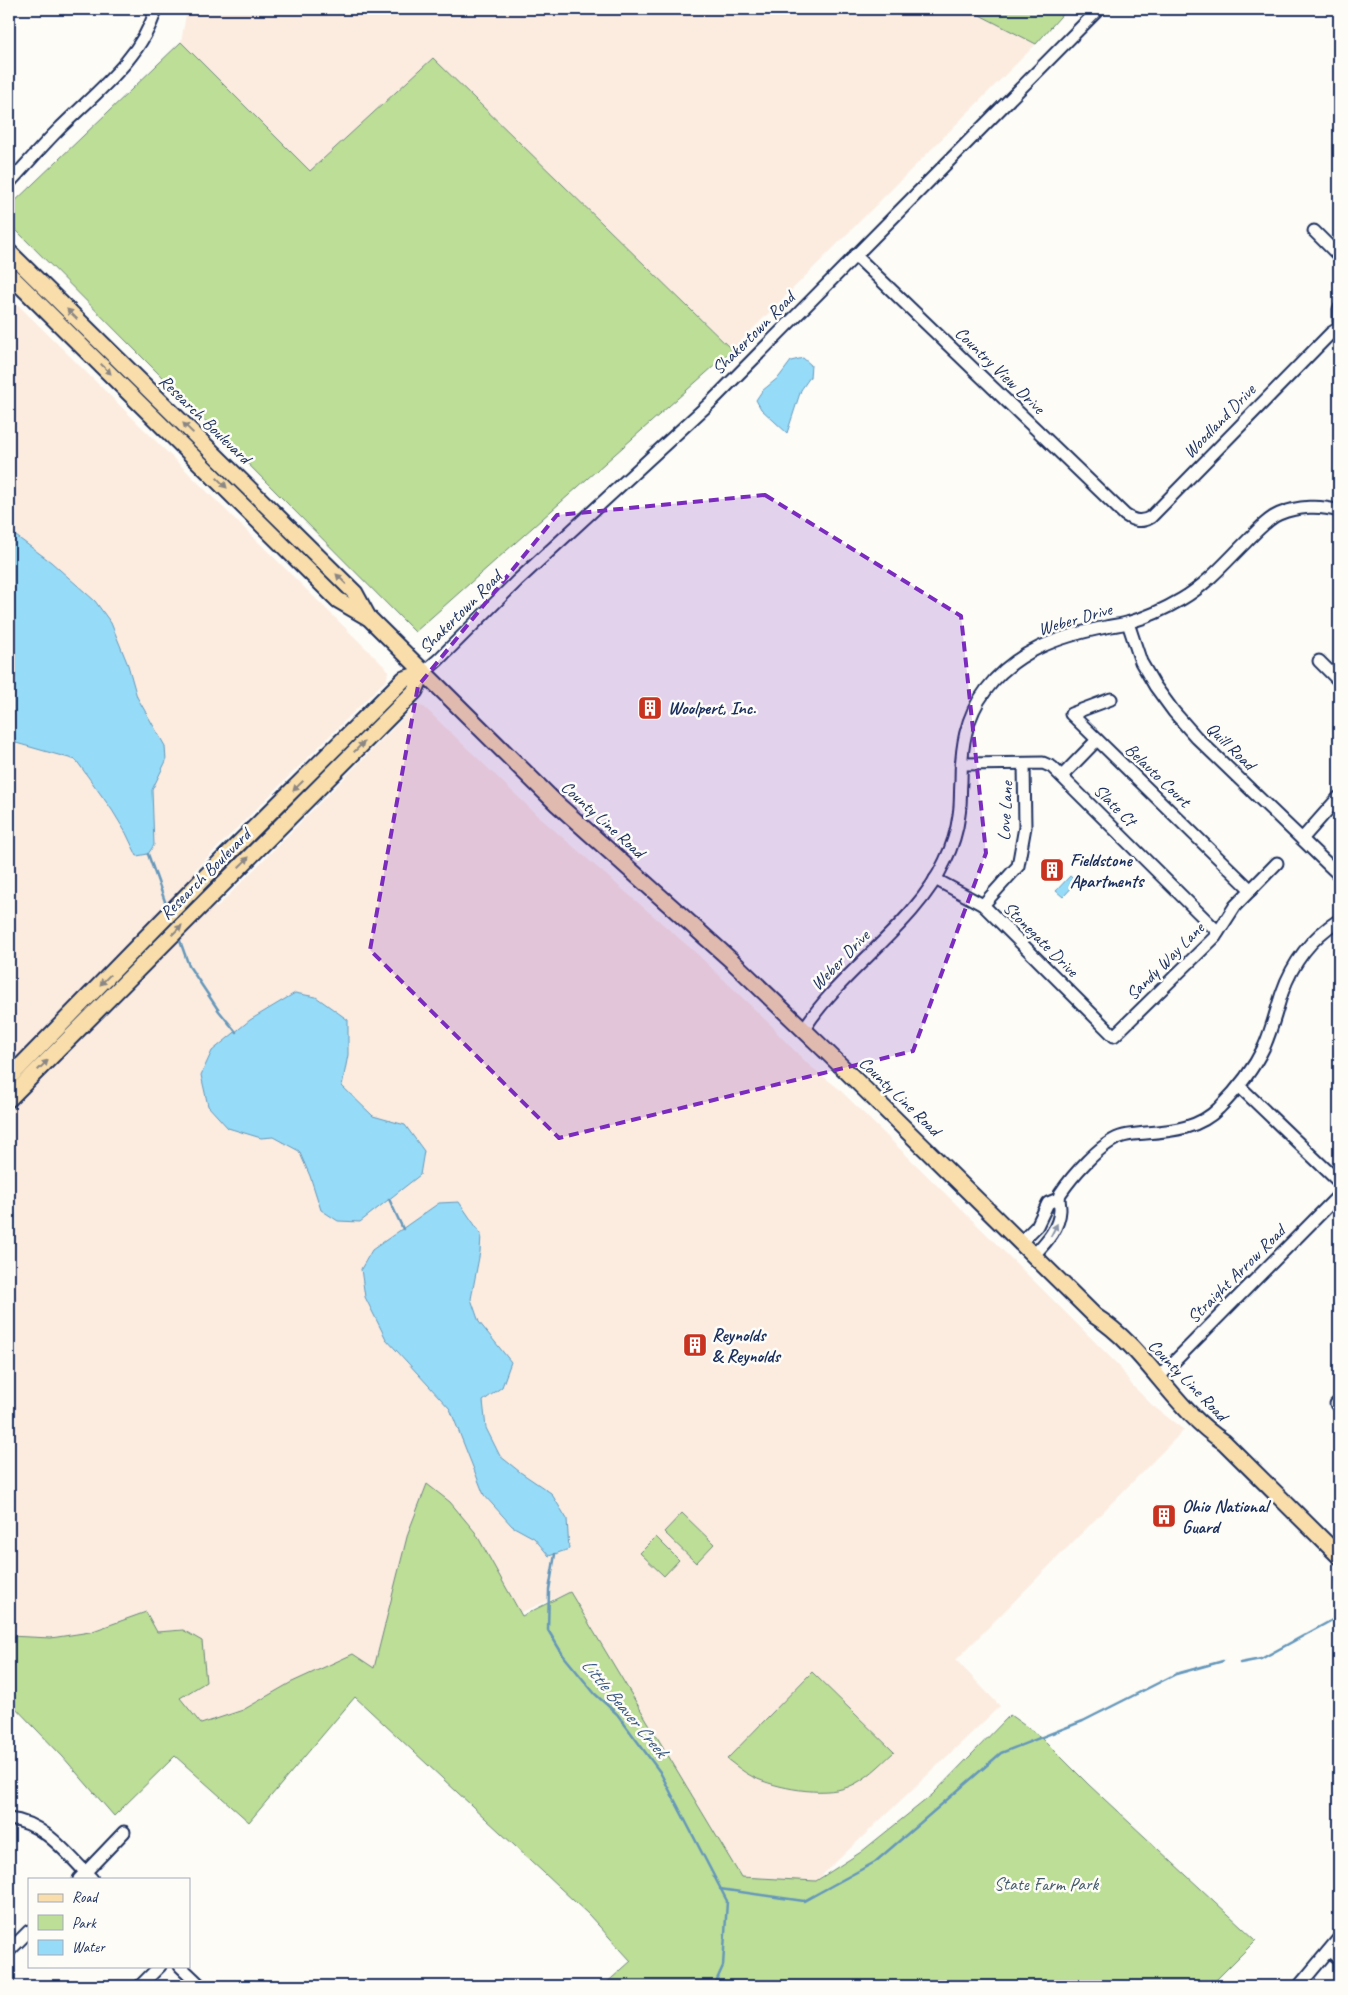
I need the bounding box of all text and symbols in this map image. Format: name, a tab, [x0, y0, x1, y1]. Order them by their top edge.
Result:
street label: Shakertown Road	[707, 285, 801, 379]
one-way arrow	[66, 308, 78, 320]
street label: Country View Drive	[951, 322, 1050, 419]
one-way arrow	[100, 363, 112, 375]
street label: Research Boulevard	[154, 370, 258, 470]
street label: Woodland Drive	[1178, 378, 1261, 463]
one-way arrow	[182, 422, 194, 434]
one-way arrow	[215, 477, 227, 489]
street label: Shakertown Road	[414, 564, 508, 658]
one-way arrow	[335, 573, 347, 585]
street label: Weber Drive	[1036, 598, 1115, 640]
building icon: Woolpert, Inc.	[637, 695, 663, 721]
place label: Woolpert, Inc.	[668, 697, 756, 719]
street label: Quill Road	[1202, 717, 1262, 777]
street label: Belauto Court	[1121, 738, 1197, 813]
one-way arrow	[352, 742, 364, 754]
street label: County Line Road	[557, 776, 652, 864]
street label: Slate Ct	[1089, 779, 1143, 833]
one-way arrow	[292, 780, 304, 792]
street label: Love Lane	[992, 780, 1018, 841]
street label: Research Boulevard	[155, 822, 257, 924]
place label: Fieldstone Apartments	[1070, 849, 1145, 892]
one-way arrow	[237, 856, 249, 868]
building icon: Fieldstone Apartments	[1039, 857, 1065, 883]
street label: Stonegate Drive	[999, 897, 1084, 982]
street label: Sandy Way Lane	[1121, 916, 1210, 1005]
one-way arrow	[171, 924, 183, 936]
street label: Weber Drive	[806, 924, 875, 995]
one-way arrow	[100, 974, 112, 986]
street label: County Line Road	[855, 1052, 948, 1142]
one-way arrow	[37, 1059, 49, 1071]
street label: Straight Arrow Road	[1182, 1218, 1292, 1328]
one-way arrow	[1050, 1223, 1058, 1237]
place label: Reynolds & Reynolds	[712, 1324, 781, 1367]
building icon: Reynolds & Reynolds	[682, 1332, 708, 1358]
street label: County Line Road	[1144, 1335, 1234, 1428]
place label: Ohio National Guard	[1182, 1495, 1272, 1538]
building icon: Ohio National Guard	[1151, 1503, 1177, 1529]
water label: Little Beaver Creek	[576, 1653, 674, 1764]
park label: State Farm Park	[994, 1873, 1099, 1895]
legend	[28, 1878, 190, 1968]
text: Road	[72, 1888, 99, 1907]
text: Park	[72, 1914, 97, 1933]
text: Water	[72, 1938, 106, 1957]

